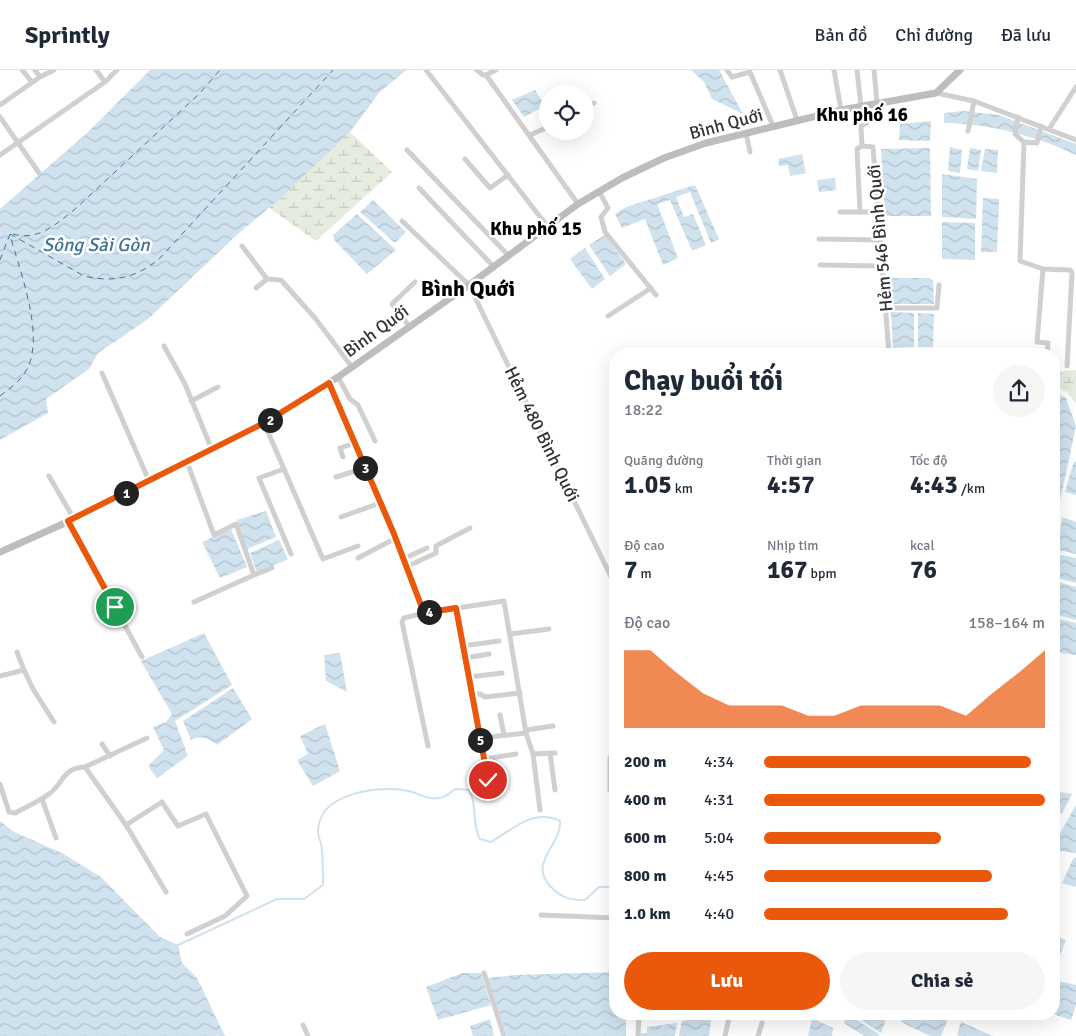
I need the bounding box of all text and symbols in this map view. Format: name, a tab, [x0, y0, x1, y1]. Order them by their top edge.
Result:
text: Sprintly	[25, 20, 110, 50]
text: Bản đồ	[815, 24, 867, 46]
text: Chỉ đường	[895, 24, 973, 46]
text: Đã lưu	[1001, 24, 1051, 46]
map controls	[539, 85, 594, 140]
button: locate	[539, 85, 594, 140]
district label: Khu phố 16	[816, 102, 908, 127]
street label: Bình Quới	[687, 104, 765, 144]
street label: Hẻm 546 Bình Quới	[863, 163, 897, 313]
district label: Khu phố 15	[490, 216, 582, 241]
water label: Sông Sài Gòn	[42, 233, 150, 257]
district label: Bình Quới	[421, 275, 515, 302]
street label: Bình Quới	[339, 300, 413, 362]
street label: Hẻm 480 Bình Quới	[500, 363, 584, 505]
text: Chạy buổi tối	[624, 364, 783, 398]
button: share	[993, 365, 1045, 417]
text: 18:22	[624, 400, 663, 420]
pin: 2	[258, 408, 282, 432]
text: 2	[267, 412, 274, 429]
text: Quãng đường	[624, 452, 703, 469]
text: Thời gian	[767, 452, 822, 469]
text: Tốc độ	[910, 452, 947, 469]
pin: 3	[352, 456, 378, 480]
text: 3	[362, 460, 369, 477]
text: 1.05	[624, 469, 672, 500]
text: 4:57	[767, 469, 815, 500]
text: 4:43	[910, 469, 958, 500]
pin: 1	[114, 480, 138, 506]
text: km	[672, 480, 693, 497]
text: /km	[958, 480, 985, 497]
text: 1	[123, 485, 130, 502]
text: Độ cao	[624, 537, 665, 554]
text: Nhịp tim	[767, 537, 818, 554]
text: kcal	[910, 537, 935, 554]
text: 7	[624, 554, 638, 585]
text: 167	[767, 554, 808, 585]
text: 76	[910, 554, 937, 585]
text: m	[638, 565, 652, 582]
text: bpm	[808, 565, 837, 582]
pin	[94, 586, 136, 628]
icon: arrive	[101, 593, 129, 621]
pin: 4	[416, 600, 442, 624]
text: 4	[426, 604, 433, 621]
text: Độ cao	[624, 613, 670, 633]
text: 158–164 m	[968, 613, 1045, 633]
pin: 5	[468, 728, 492, 752]
text: 5	[477, 732, 484, 749]
text: 200 m	[624, 752, 666, 772]
text: 4:34	[704, 752, 734, 772]
pin	[467, 759, 509, 801]
icon: check	[474, 766, 502, 794]
text: 400 m	[624, 790, 666, 810]
text: 4:31	[704, 790, 734, 810]
text: 600 m	[624, 828, 666, 848]
text: 5:04	[704, 828, 734, 848]
text: 800 m	[624, 866, 666, 886]
text: 4:45	[704, 866, 734, 886]
text: 1.0 km	[624, 904, 671, 924]
text: 4:40	[704, 904, 734, 924]
button: Lưu	[624, 952, 830, 1010]
button: Chia sẻ	[840, 952, 1045, 1010]

